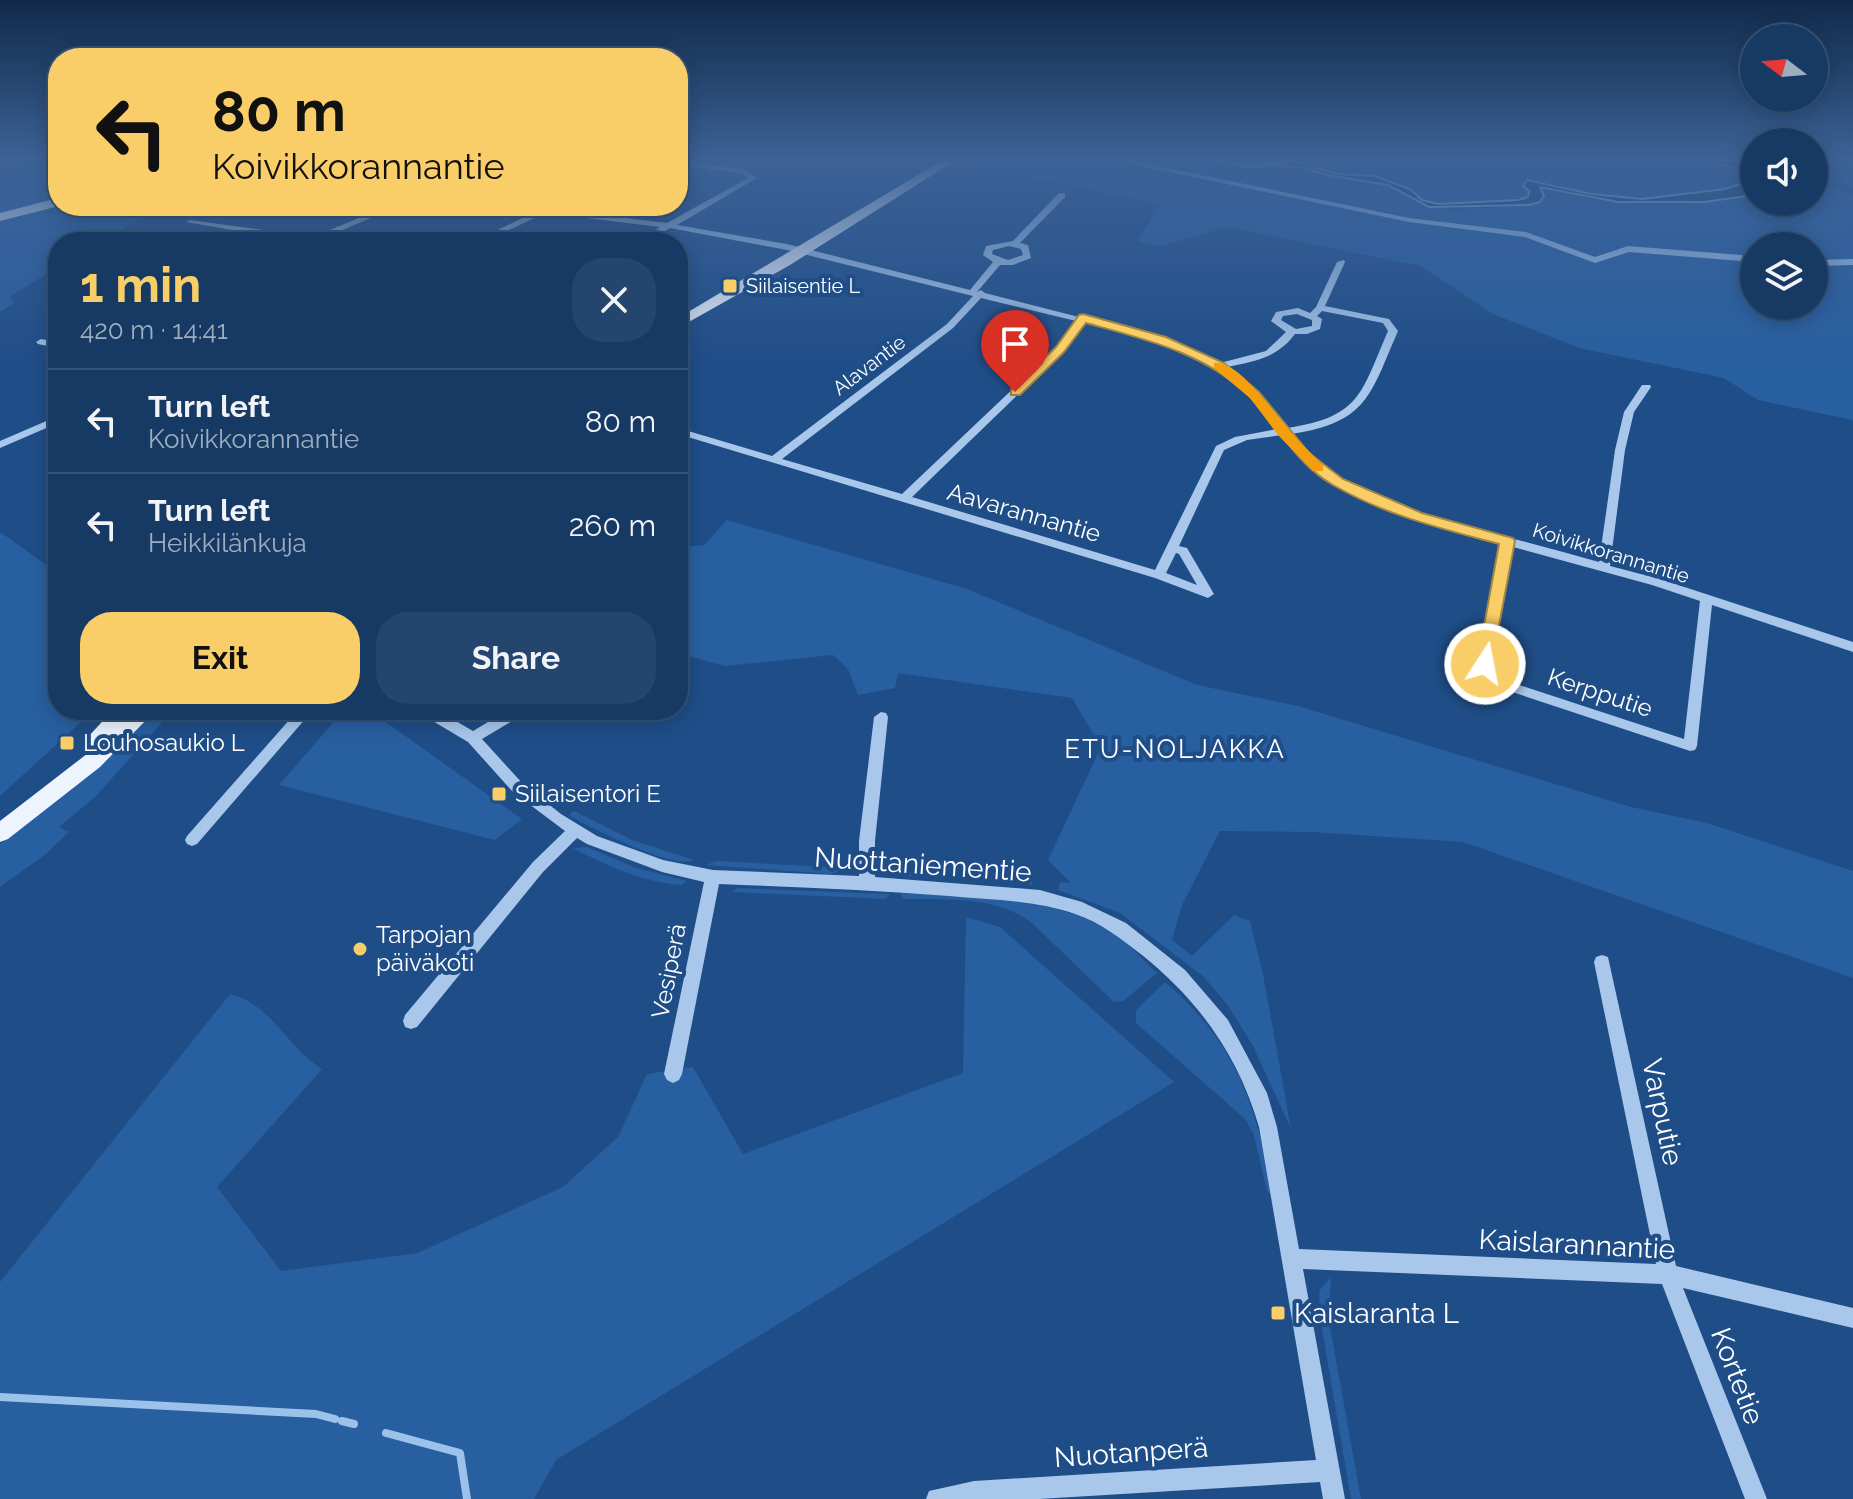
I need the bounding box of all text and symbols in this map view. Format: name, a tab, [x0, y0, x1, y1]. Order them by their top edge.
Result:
north arrow	[1740, 24, 1828, 112]
map controls	[1740, 24, 1828, 320]
text: 80 m	[212, 78, 346, 144]
icon: left	[80, 80, 184, 184]
button: sound	[1740, 128, 1828, 216]
text: Koivikkorannantie	[212, 145, 505, 187]
button: layers	[1740, 232, 1828, 320]
text: 1 min	[80, 257, 201, 313]
button: close	[572, 258, 656, 342]
place label: Siilaisentie L	[746, 274, 860, 298]
marker: Siilaisentie L	[721, 277, 739, 295]
pin	[981, 310, 1049, 392]
text: 420 m · 14:41	[80, 315, 228, 345]
icon: arrive	[993, 322, 1037, 366]
street label: Alavantie	[828, 330, 910, 400]
text: Turn left	[148, 389, 270, 424]
icon: left	[80, 399, 124, 443]
text: 80 m	[585, 404, 656, 439]
text: Koivikkorannantie	[148, 424, 359, 454]
street label: Aavarannantie	[944, 477, 1104, 548]
text: Turn left	[148, 493, 270, 528]
icon: left	[80, 503, 124, 547]
text: 260 m	[569, 508, 656, 543]
street label: Koivikkorannantie	[1530, 518, 1692, 588]
text: Heikkilänkuja	[148, 528, 307, 558]
button: Exit	[80, 612, 360, 704]
button: Share	[376, 612, 656, 704]
position arrow	[1443, 622, 1527, 706]
street label: Kerpputie	[1544, 662, 1656, 723]
place label: Louhosaukio L	[83, 728, 245, 757]
marker: Louhosaukio L	[58, 734, 76, 752]
district label: ETU-NOLJAKKA	[1064, 734, 1286, 764]
place label: Siilaisentori E	[515, 779, 661, 808]
marker: Siilaisentori E	[490, 785, 508, 803]
street label: Nuottaniementie	[813, 840, 1033, 889]
place label: Tarpojan päiväkoti	[376, 920, 474, 977]
street label: Vesiperä	[645, 921, 692, 1021]
marker: Tarpojan päiväkoti	[351, 940, 369, 958]
street label: Varputie	[1635, 1056, 1690, 1169]
street label: Kaislarannantie	[1478, 1223, 1676, 1266]
place label: Kaislaranta L	[1294, 1297, 1459, 1330]
marker: Kaislaranta L	[1269, 1304, 1287, 1322]
street label: Kortetie	[1704, 1323, 1771, 1429]
street label: Nuotanperä	[1053, 1431, 1209, 1474]

